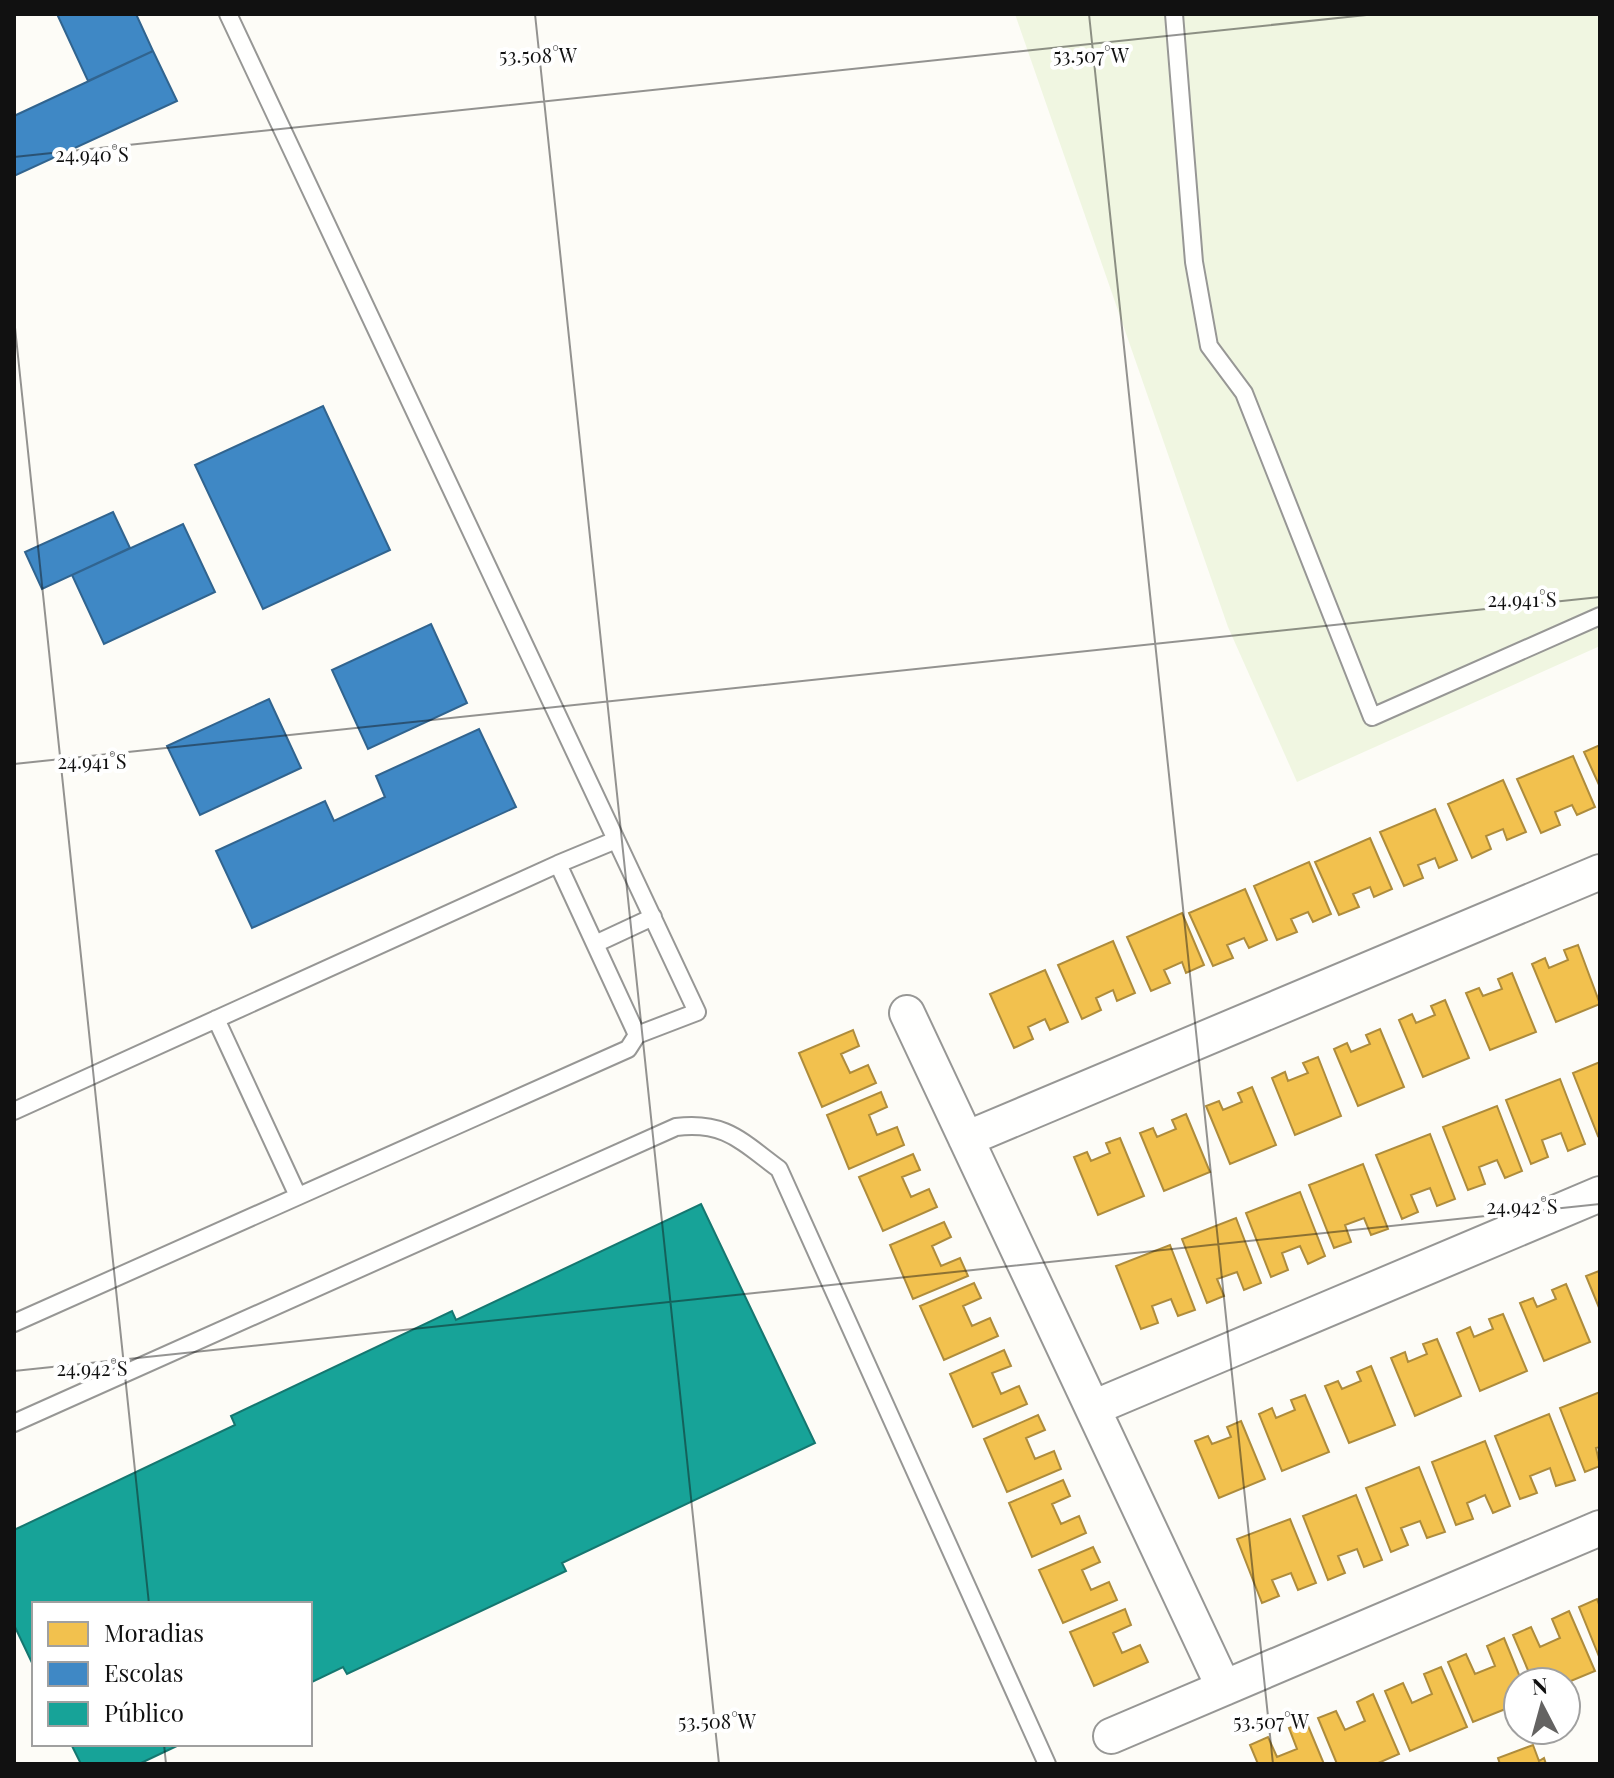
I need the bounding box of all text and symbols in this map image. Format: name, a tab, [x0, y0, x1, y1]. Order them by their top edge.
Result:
text: 53.508°W	[499, 41, 578, 68]
text: 53.507°W	[1053, 41, 1130, 68]
text: 24.940°S	[55, 140, 129, 167]
text: 24.941°S	[1487, 585, 1557, 612]
text: 24.941°S	[57, 747, 127, 774]
text: 24.942°S	[1486, 1192, 1558, 1219]
text: 24.942°S	[56, 1354, 128, 1381]
legend	[32, 1602, 312, 1746]
text: Moradias	[104, 1616, 204, 1648]
text: Escolas	[104, 1656, 183, 1688]
north arrow	[1502, 1666, 1582, 1746]
text: N	[1530, 1669, 1549, 1701]
text: Público	[104, 1696, 184, 1728]
text: 53.508°W	[678, 1707, 757, 1734]
text: 53.507°W	[1233, 1707, 1310, 1734]

